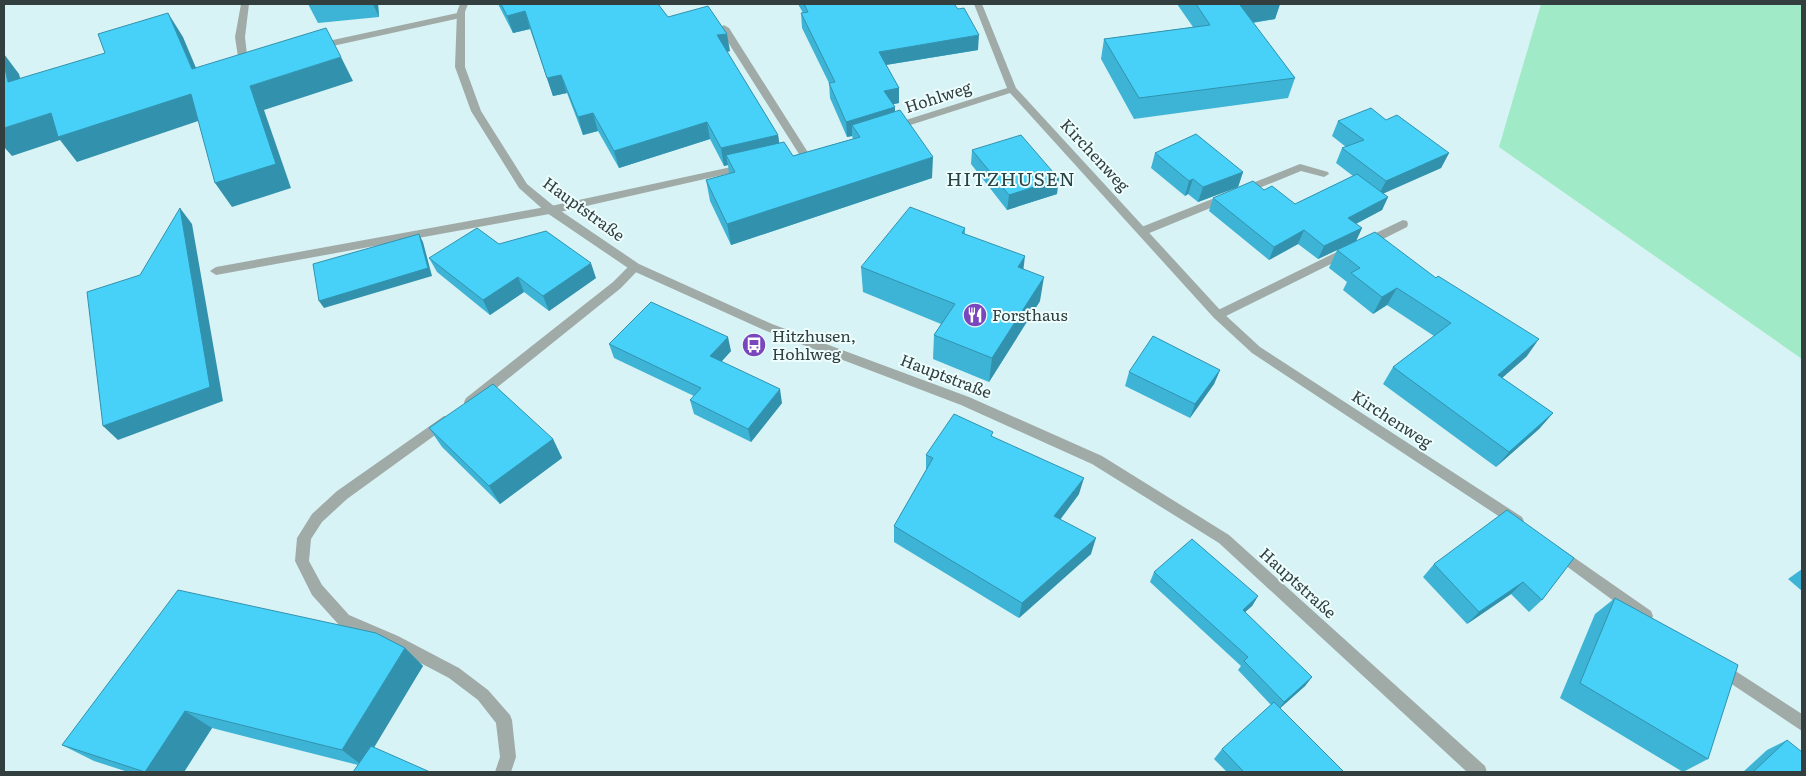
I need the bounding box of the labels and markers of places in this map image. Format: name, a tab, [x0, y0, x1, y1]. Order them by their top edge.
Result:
restaurant icon: Forsthaus	[962, 302, 988, 328]
place label: Forsthaus	[992, 302, 1068, 326]
place label: Hitzhusen, Hohlweg	[772, 323, 856, 365]
bus stop icon: Hitzhusen, Hohlweg	[741, 332, 767, 358]

